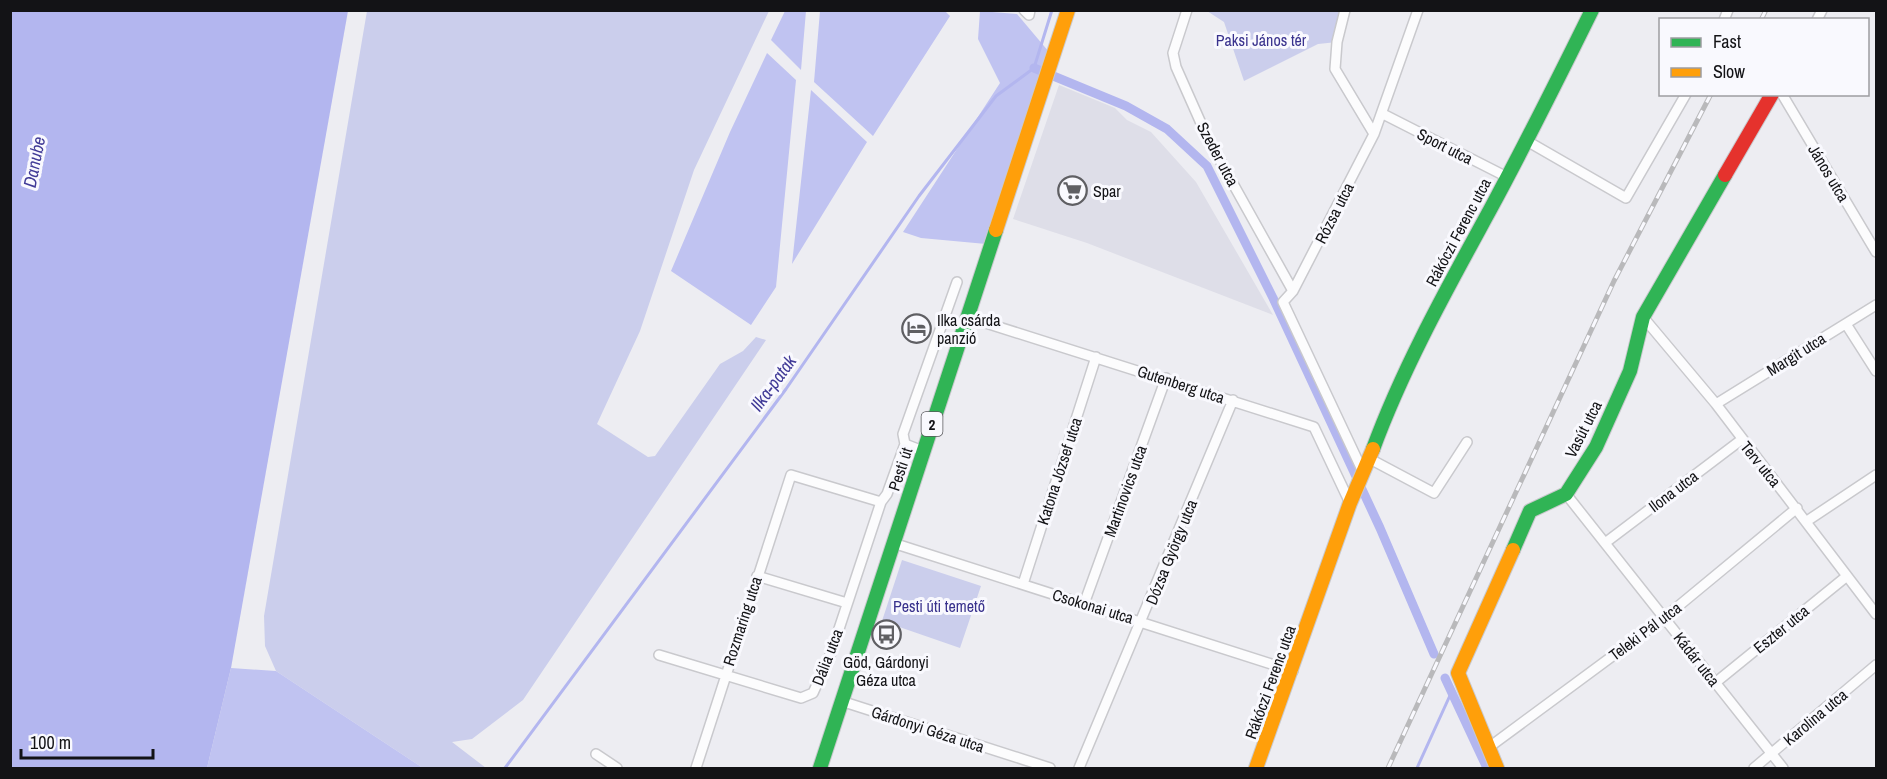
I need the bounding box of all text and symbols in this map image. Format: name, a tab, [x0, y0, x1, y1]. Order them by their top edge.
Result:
legend	[1659, 18, 1869, 96]
park label: Paksi János tér	[1216, 29, 1307, 51]
text: Fast	[1713, 29, 1741, 54]
text: Slow	[1713, 59, 1745, 84]
street label: Szeder utca	[1192, 118, 1244, 191]
street label: Sport utca	[1413, 123, 1477, 170]
water label: Danube	[17, 134, 51, 190]
street label: János utca	[1803, 140, 1855, 206]
street label: Rákóczi Ferenc utca	[1420, 173, 1496, 290]
supermarket icon: Spar	[1056, 175, 1088, 207]
street label: Rózsa utca	[1309, 178, 1359, 247]
place label: Spar	[1093, 180, 1121, 202]
place label: Ilka csárda panzió	[937, 309, 1001, 349]
hotel icon: Ilka csárda panzió	[900, 313, 932, 345]
street label: Margit utca	[1762, 327, 1830, 381]
water label: Ilka-patak	[744, 349, 802, 416]
street label: Gutenberg utca	[1135, 360, 1228, 409]
street label: Vasút utca	[1559, 396, 1607, 461]
road number: 2	[922, 412, 942, 436]
street label: Katona József utca	[1031, 414, 1087, 527]
street label: Terv utca	[1736, 436, 1787, 492]
street label: Martinovics utca	[1098, 441, 1152, 540]
street label: Pesti út	[883, 444, 917, 494]
street label: Ilona utca	[1644, 465, 1703, 517]
street label: Dózsa György utca	[1140, 496, 1202, 608]
street label: Rozmaring utca	[717, 573, 767, 668]
street label: Csokonai utca	[1050, 583, 1137, 629]
park label: Pesti úti temető	[893, 595, 985, 617]
street label: Teleki Pál utca	[1604, 596, 1686, 665]
street label: Eszter utca	[1749, 599, 1814, 658]
bus stop icon: Göd, Gárdonyi Géza utca	[870, 618, 902, 650]
street label: Rákóczi Ferenc utca	[1239, 621, 1301, 742]
street label: Dália utca	[806, 625, 848, 689]
street label: Kádár utca	[1669, 627, 1726, 691]
place label: Göd, Gárdonyi Géza utca	[843, 651, 929, 691]
street label: Karolina utca	[1778, 683, 1852, 750]
street label: Gárdonyi Géza utca	[869, 700, 988, 758]
scale bar	[21, 722, 153, 760]
text: 100 m	[30, 730, 71, 755]

